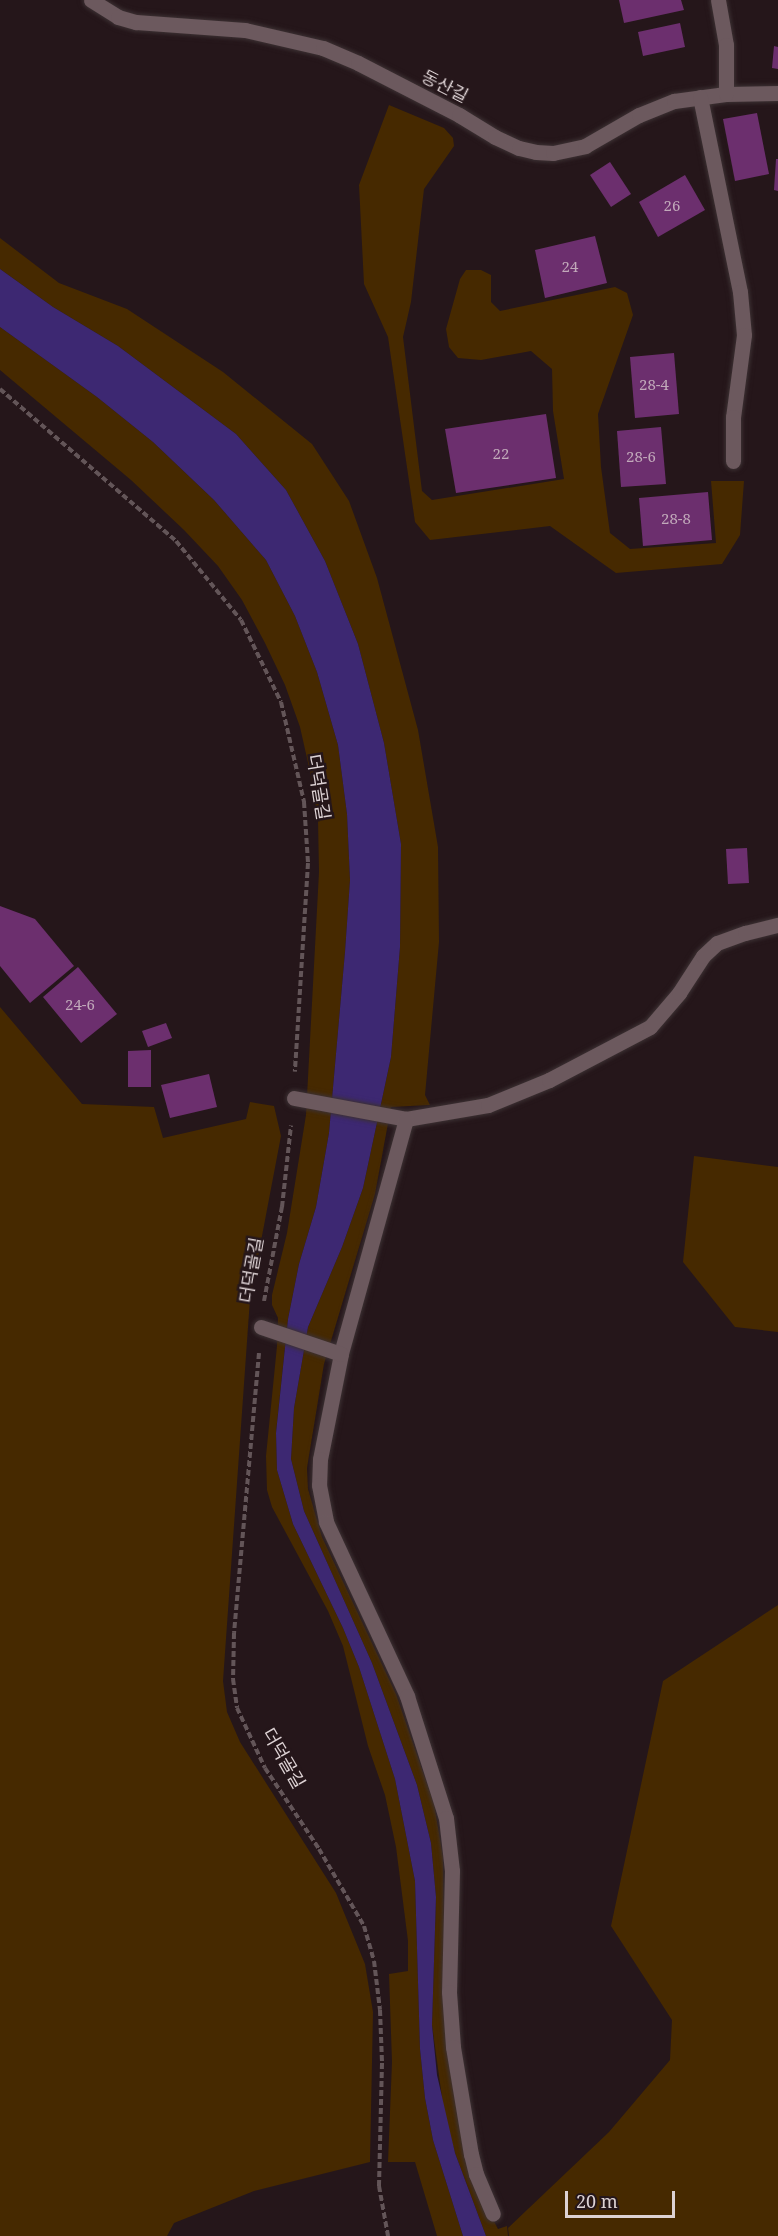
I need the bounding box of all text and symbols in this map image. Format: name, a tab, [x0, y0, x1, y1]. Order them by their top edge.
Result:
street label: 동산길	[418, 65, 472, 107]
house number: 26	[664, 197, 680, 215]
house number: 24	[562, 258, 578, 276]
house number: 28-4	[639, 376, 669, 394]
house number: 22	[493, 445, 509, 463]
house number: 28-6	[626, 448, 656, 466]
house number: 28-8	[661, 510, 691, 528]
street label: 더덕골길	[303, 753, 335, 821]
house number: 24-6	[65, 996, 95, 1014]
street label: 더덕골길	[235, 1236, 267, 1304]
street label: 더덕골길	[258, 1724, 310, 1792]
scale bar	[568, 2179, 678, 2217]
text: 20 m	[576, 2189, 618, 2213]

